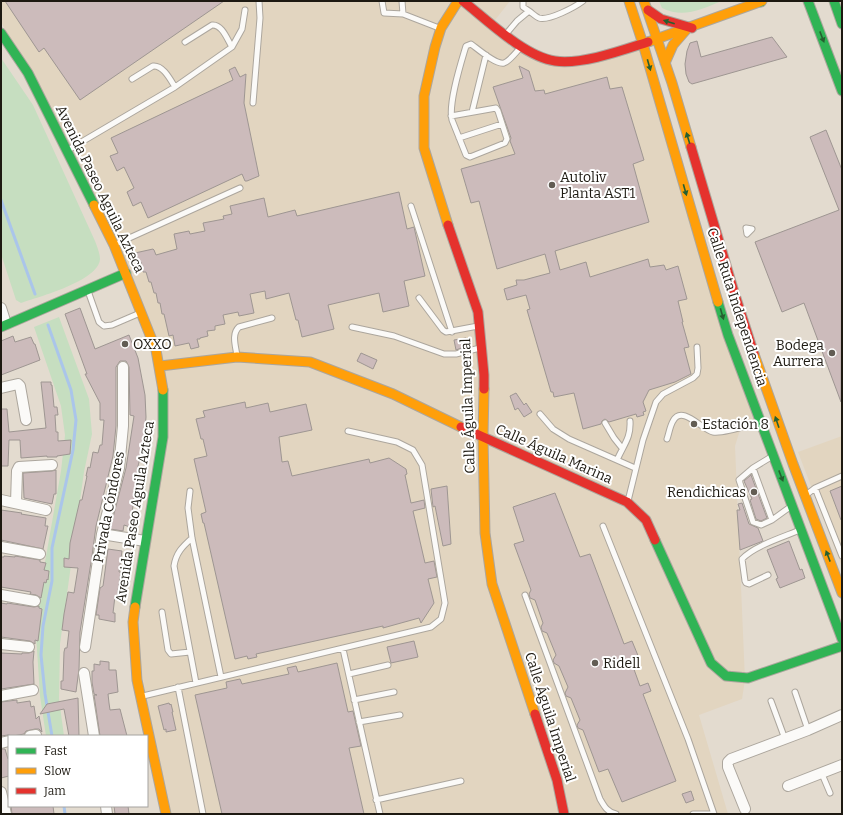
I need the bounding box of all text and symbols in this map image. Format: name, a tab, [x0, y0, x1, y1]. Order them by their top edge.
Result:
one-way arrow	[662, 18, 674, 24]
one-way arrow	[819, 32, 825, 44]
one-way arrow	[646, 59, 652, 71]
street label: Avenida Paseo Aguila Azteca	[52, 102, 148, 276]
one-way arrow	[685, 131, 691, 143]
place label: Autoliv Planta AST1	[560, 169, 636, 202]
marker: Autoliv Planta AST1	[547, 180, 557, 190]
one-way arrow	[682, 184, 688, 196]
street label: Calle Ruta Independencia	[703, 225, 771, 389]
one-way arrow	[719, 309, 725, 321]
place label: OXXO	[133, 336, 172, 353]
place label: Bodega Aurrera	[773, 337, 824, 370]
street label: Calle Águila Imperial	[456, 338, 479, 474]
marker: OXXO	[120, 339, 130, 349]
marker: Bodega Aurrera	[827, 348, 837, 358]
one-way arrow	[774, 415, 780, 427]
place label: Estación 8	[702, 416, 769, 433]
street label: Avenida Paseo Aguila Azteca	[112, 419, 158, 604]
marker: Estación 8	[689, 419, 699, 429]
street label: Calle Águila Marina	[493, 420, 616, 488]
street label: Privada Cóndores	[90, 450, 128, 564]
one-way arrow	[778, 471, 784, 483]
place label: Rendichicas	[667, 484, 746, 501]
marker: Rendichicas	[749, 487, 759, 497]
one-way arrow	[825, 550, 831, 562]
street label: Calle Águila Imperial	[521, 650, 580, 784]
place label: Ridell	[603, 655, 640, 672]
marker: Ridell	[590, 658, 600, 668]
legend	[8, 735, 148, 807]
text: Fast	[44, 744, 68, 758]
text: Slow	[44, 764, 71, 778]
text: Jam	[43, 784, 66, 798]

